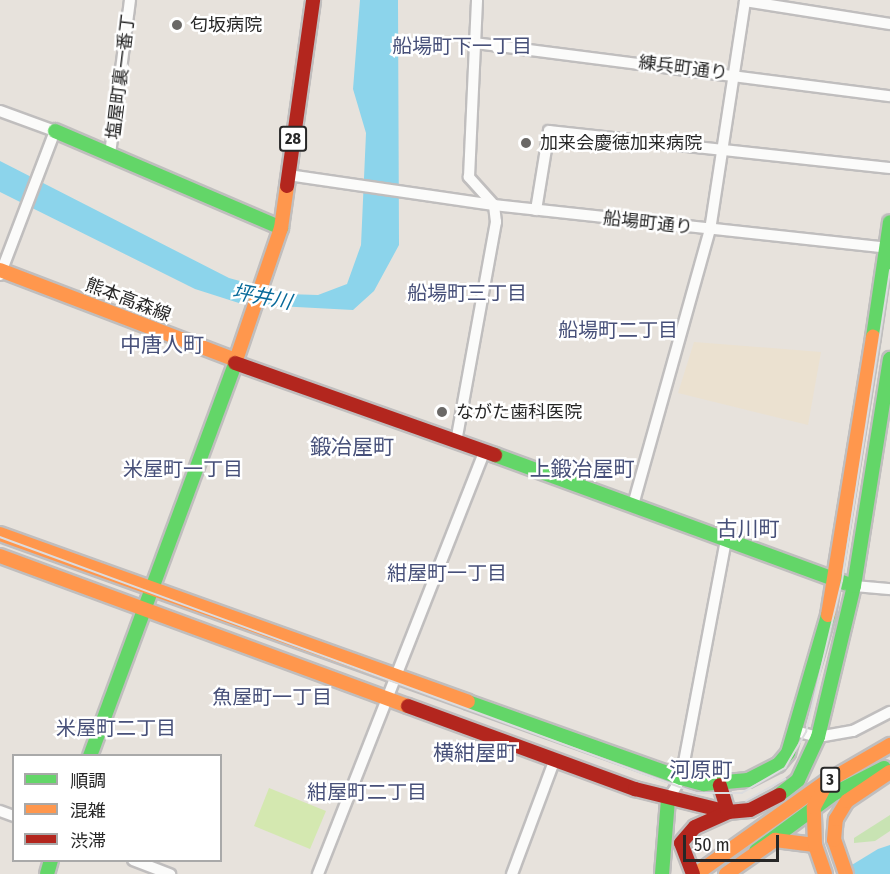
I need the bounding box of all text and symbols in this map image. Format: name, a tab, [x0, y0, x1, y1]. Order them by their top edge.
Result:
street label: 塩屋町裏一番丁	[103, 13, 139, 141]
place label: 匂坂病院	[190, 14, 262, 36]
marker: 匂坂病院	[168, 16, 186, 34]
district label: 船場町下一丁目	[392, 34, 532, 58]
street label: 練兵町通り	[637, 52, 729, 84]
road number: 28	[278, 126, 308, 152]
place label: 加来会慶徳加来病院	[540, 132, 702, 154]
marker: 加来会慶徳加来病院	[517, 134, 535, 152]
street label: 船場町通り	[602, 208, 694, 238]
street label: 熊本高森線	[82, 274, 174, 326]
water label: 坪井川	[230, 279, 294, 315]
district label: 船場町三丁目	[407, 281, 527, 305]
district label: 船場町二丁目	[558, 318, 678, 342]
district label: 中唐人町	[120, 332, 204, 358]
place label: ながた歯科医院	[456, 401, 582, 423]
marker: ながた歯科医院	[433, 403, 451, 421]
district label: 鍛冶屋町	[310, 434, 394, 460]
district label: 上鍛冶屋町	[530, 456, 634, 482]
district label: 米屋町一丁目	[123, 457, 243, 481]
district label: 古川町	[717, 516, 779, 542]
district label: 紺屋町一丁目	[387, 561, 507, 585]
district label: 魚屋町一丁目	[212, 685, 332, 709]
district label: 米屋町二丁目	[56, 716, 176, 740]
district label: 横紺屋町	[433, 740, 517, 766]
legend	[12, 754, 222, 862]
district label: 河原町	[670, 757, 732, 783]
road number: 3	[820, 767, 840, 793]
text: 順調	[70, 770, 106, 792]
district label: 紺屋町二丁目	[307, 780, 427, 804]
text: 混雑	[70, 800, 106, 822]
scale bar	[686, 823, 782, 861]
text: 渋滞	[70, 830, 106, 852]
text: 50 m	[694, 834, 730, 856]

